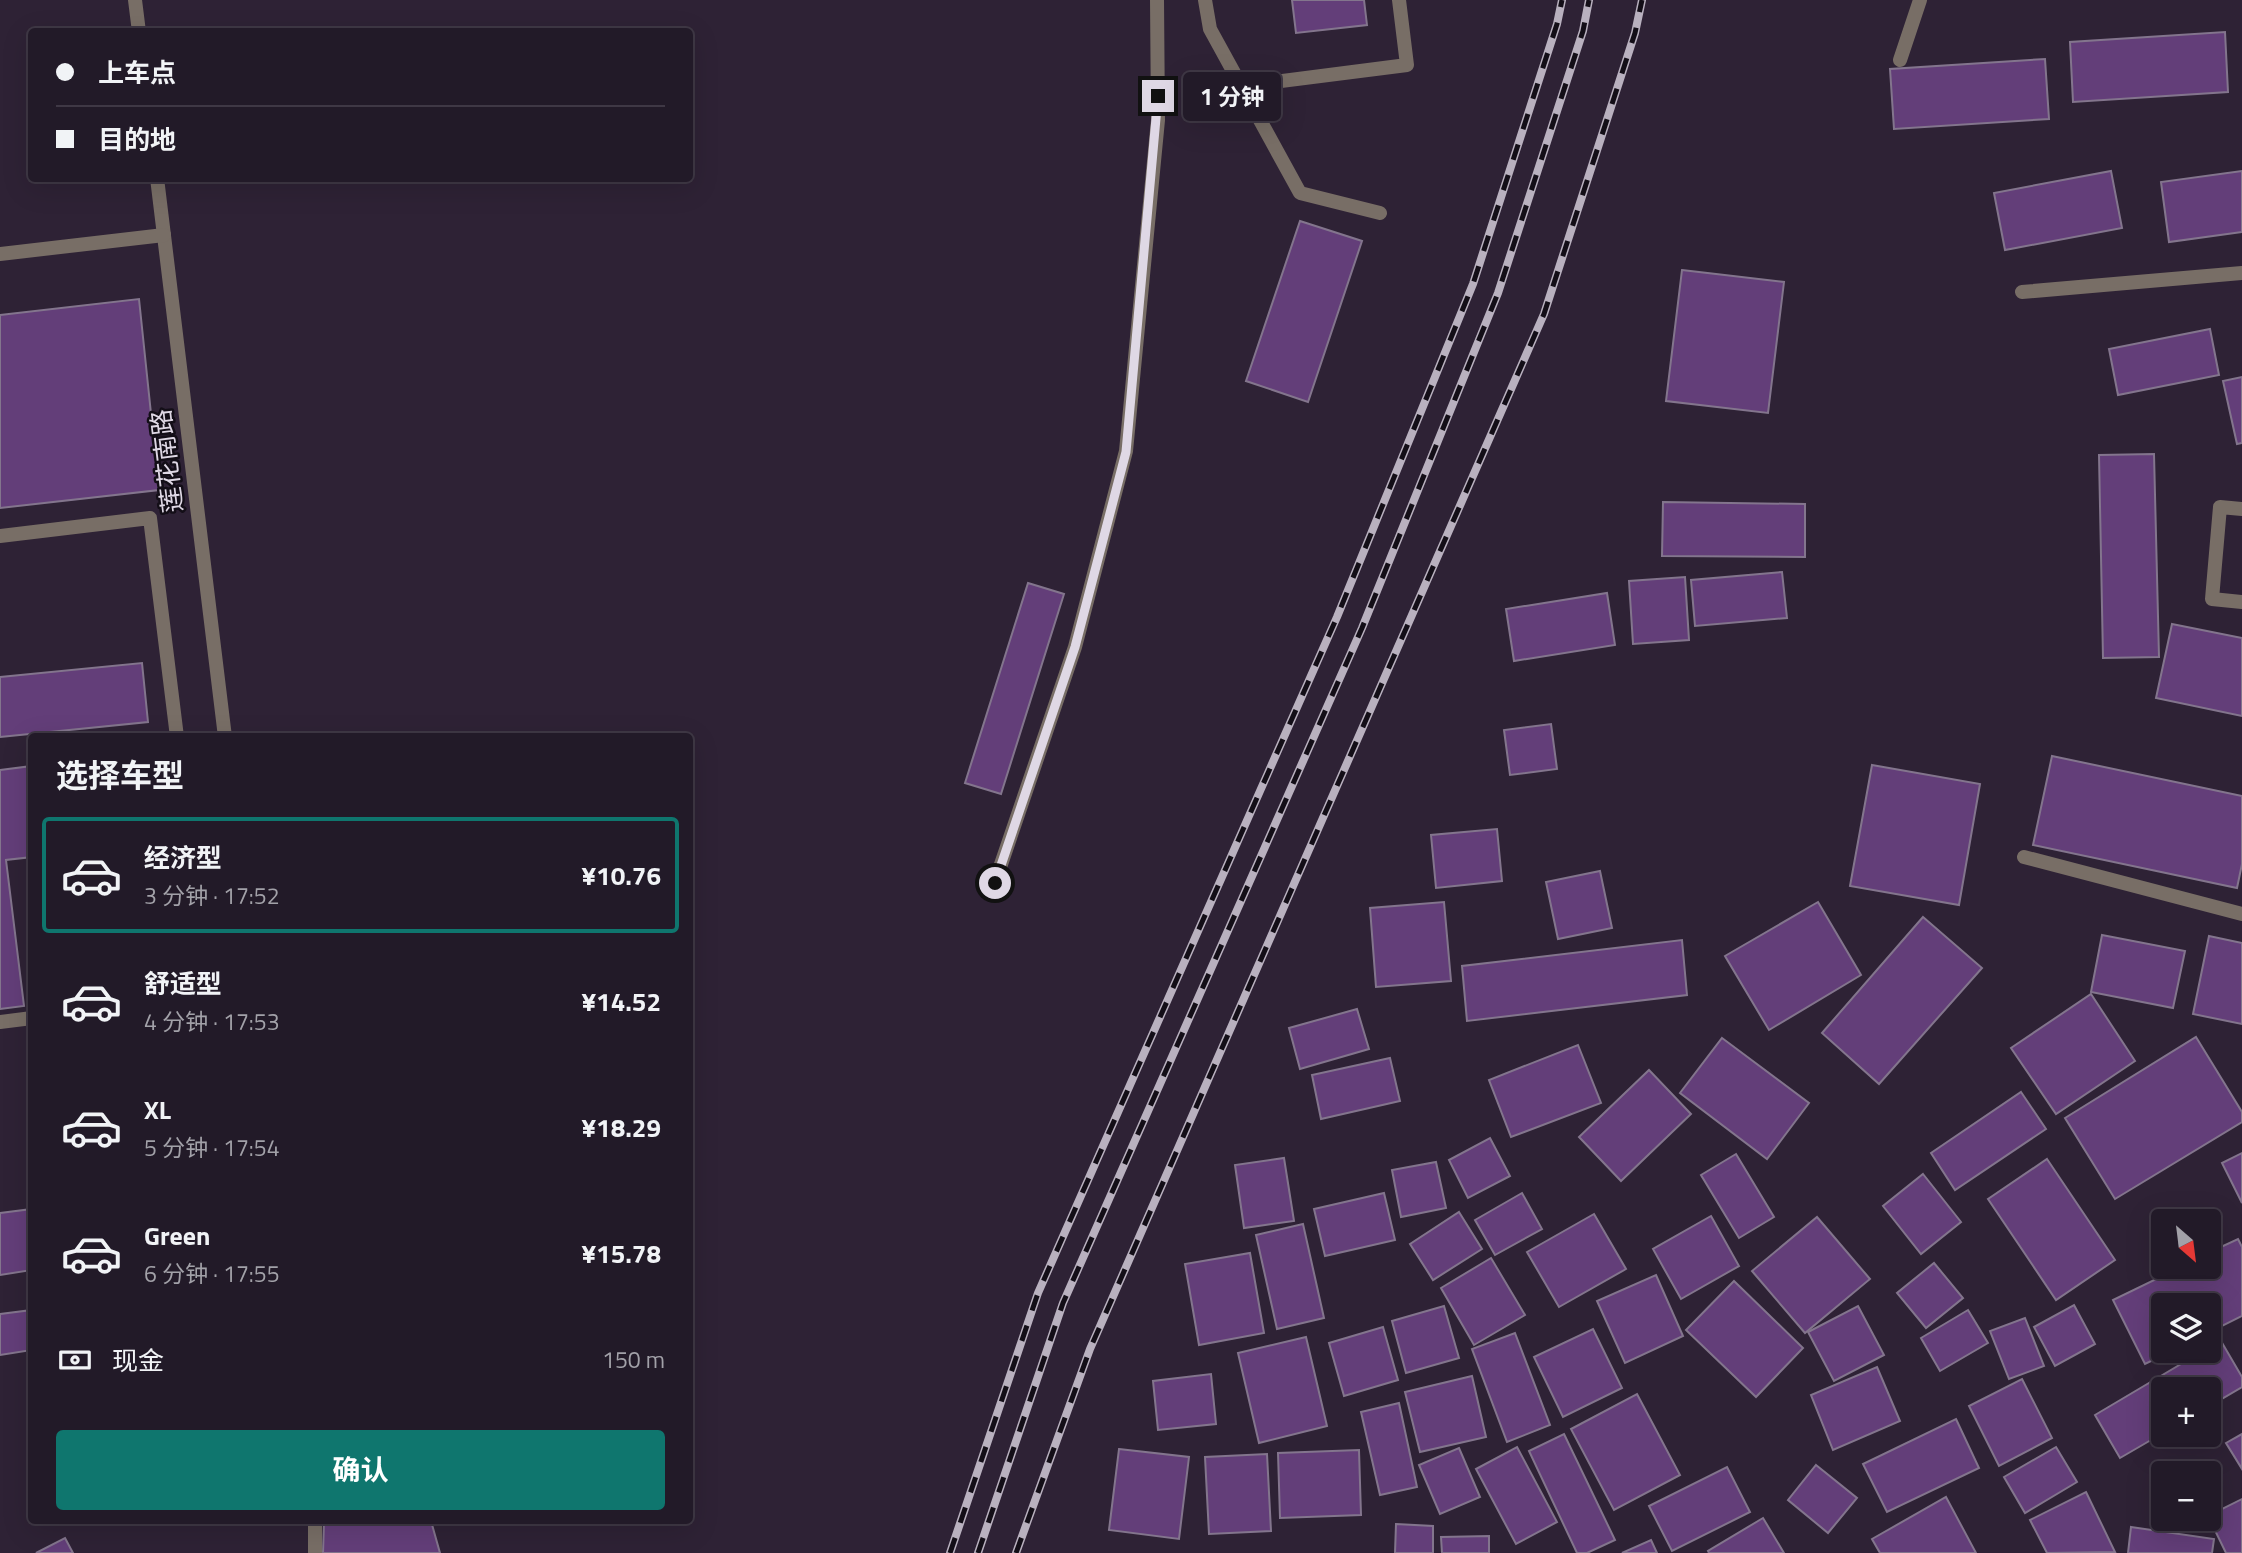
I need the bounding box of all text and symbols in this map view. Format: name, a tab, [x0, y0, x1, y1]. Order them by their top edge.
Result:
text: 上车点	[98, 53, 176, 92]
callout: 1 分钟	[1182, 72, 1280, 120]
text: 1 分钟	[1200, 79, 1264, 114]
route end	[1142, 80, 1174, 112]
text: 目的地	[98, 120, 176, 159]
street label: 莲花南路	[141, 407, 192, 515]
text: 选择车型	[56, 751, 184, 799]
text: 经济型	[144, 838, 222, 877]
icon: car	[60, 844, 123, 907]
text: ¥10.76	[582, 856, 661, 895]
route start	[979, 867, 1011, 899]
text: 3 分钟 · 17:52	[144, 878, 280, 913]
text: 舒适型	[144, 964, 222, 1003]
icon: car	[60, 970, 123, 1033]
text: ¥14.52	[582, 982, 661, 1021]
text: 4 分钟 · 17:53	[144, 1004, 280, 1039]
text: XL	[144, 1090, 171, 1129]
icon: car	[60, 1096, 123, 1159]
text: ¥18.29	[582, 1108, 661, 1147]
text: 5 分钟 · 17:54	[144, 1130, 280, 1165]
north arrow	[2151, 1209, 2221, 1279]
map controls	[2151, 1209, 2221, 1531]
text: Green	[144, 1216, 210, 1255]
icon: car	[60, 1222, 123, 1285]
text: ¥15.78	[582, 1234, 661, 1273]
text: 6 分钟 · 17:55	[144, 1256, 280, 1291]
button: layers	[2151, 1293, 2221, 1363]
icon: cash	[56, 1341, 94, 1379]
text: 现金	[112, 1341, 164, 1380]
text: 150 m	[602, 1342, 665, 1377]
button: +	[2151, 1377, 2221, 1447]
button: 确认	[56, 1430, 665, 1510]
button: −	[2151, 1461, 2221, 1531]

